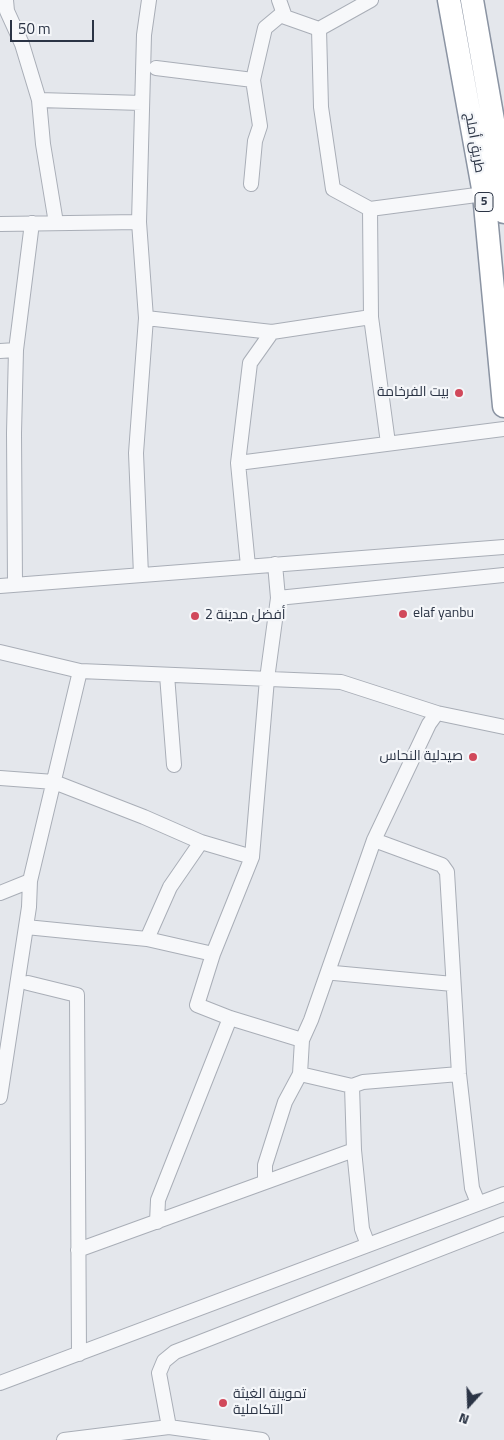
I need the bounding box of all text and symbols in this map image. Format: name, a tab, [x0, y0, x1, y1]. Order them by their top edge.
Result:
scale bar	[12, 10, 96, 42]
text: 50 m	[18, 17, 51, 40]
street label: طريق أملج	[460, 112, 488, 174]
road number: 5	[475, 192, 493, 212]
place label: بيت الفرخامة	[377, 385, 449, 401]
marker: بيت الفرخامة	[453, 387, 465, 399]
place label: elaf yanbu	[413, 606, 474, 622]
place label: 2 أفضل مدينة	[205, 608, 285, 624]
marker: elaf yanbu	[397, 608, 409, 620]
marker: 2 أفضل مدينة	[189, 610, 201, 622]
place label: صيدلية النحاس	[380, 749, 463, 765]
marker: صيدلية النحاس	[467, 751, 479, 763]
north arrow	[444, 1380, 494, 1430]
place label: تموينة الغيثة التكاملية	[233, 1387, 306, 1420]
marker: تموينة الغيثة التكاملية	[217, 1397, 229, 1409]
text: N	[456, 1408, 472, 1431]

